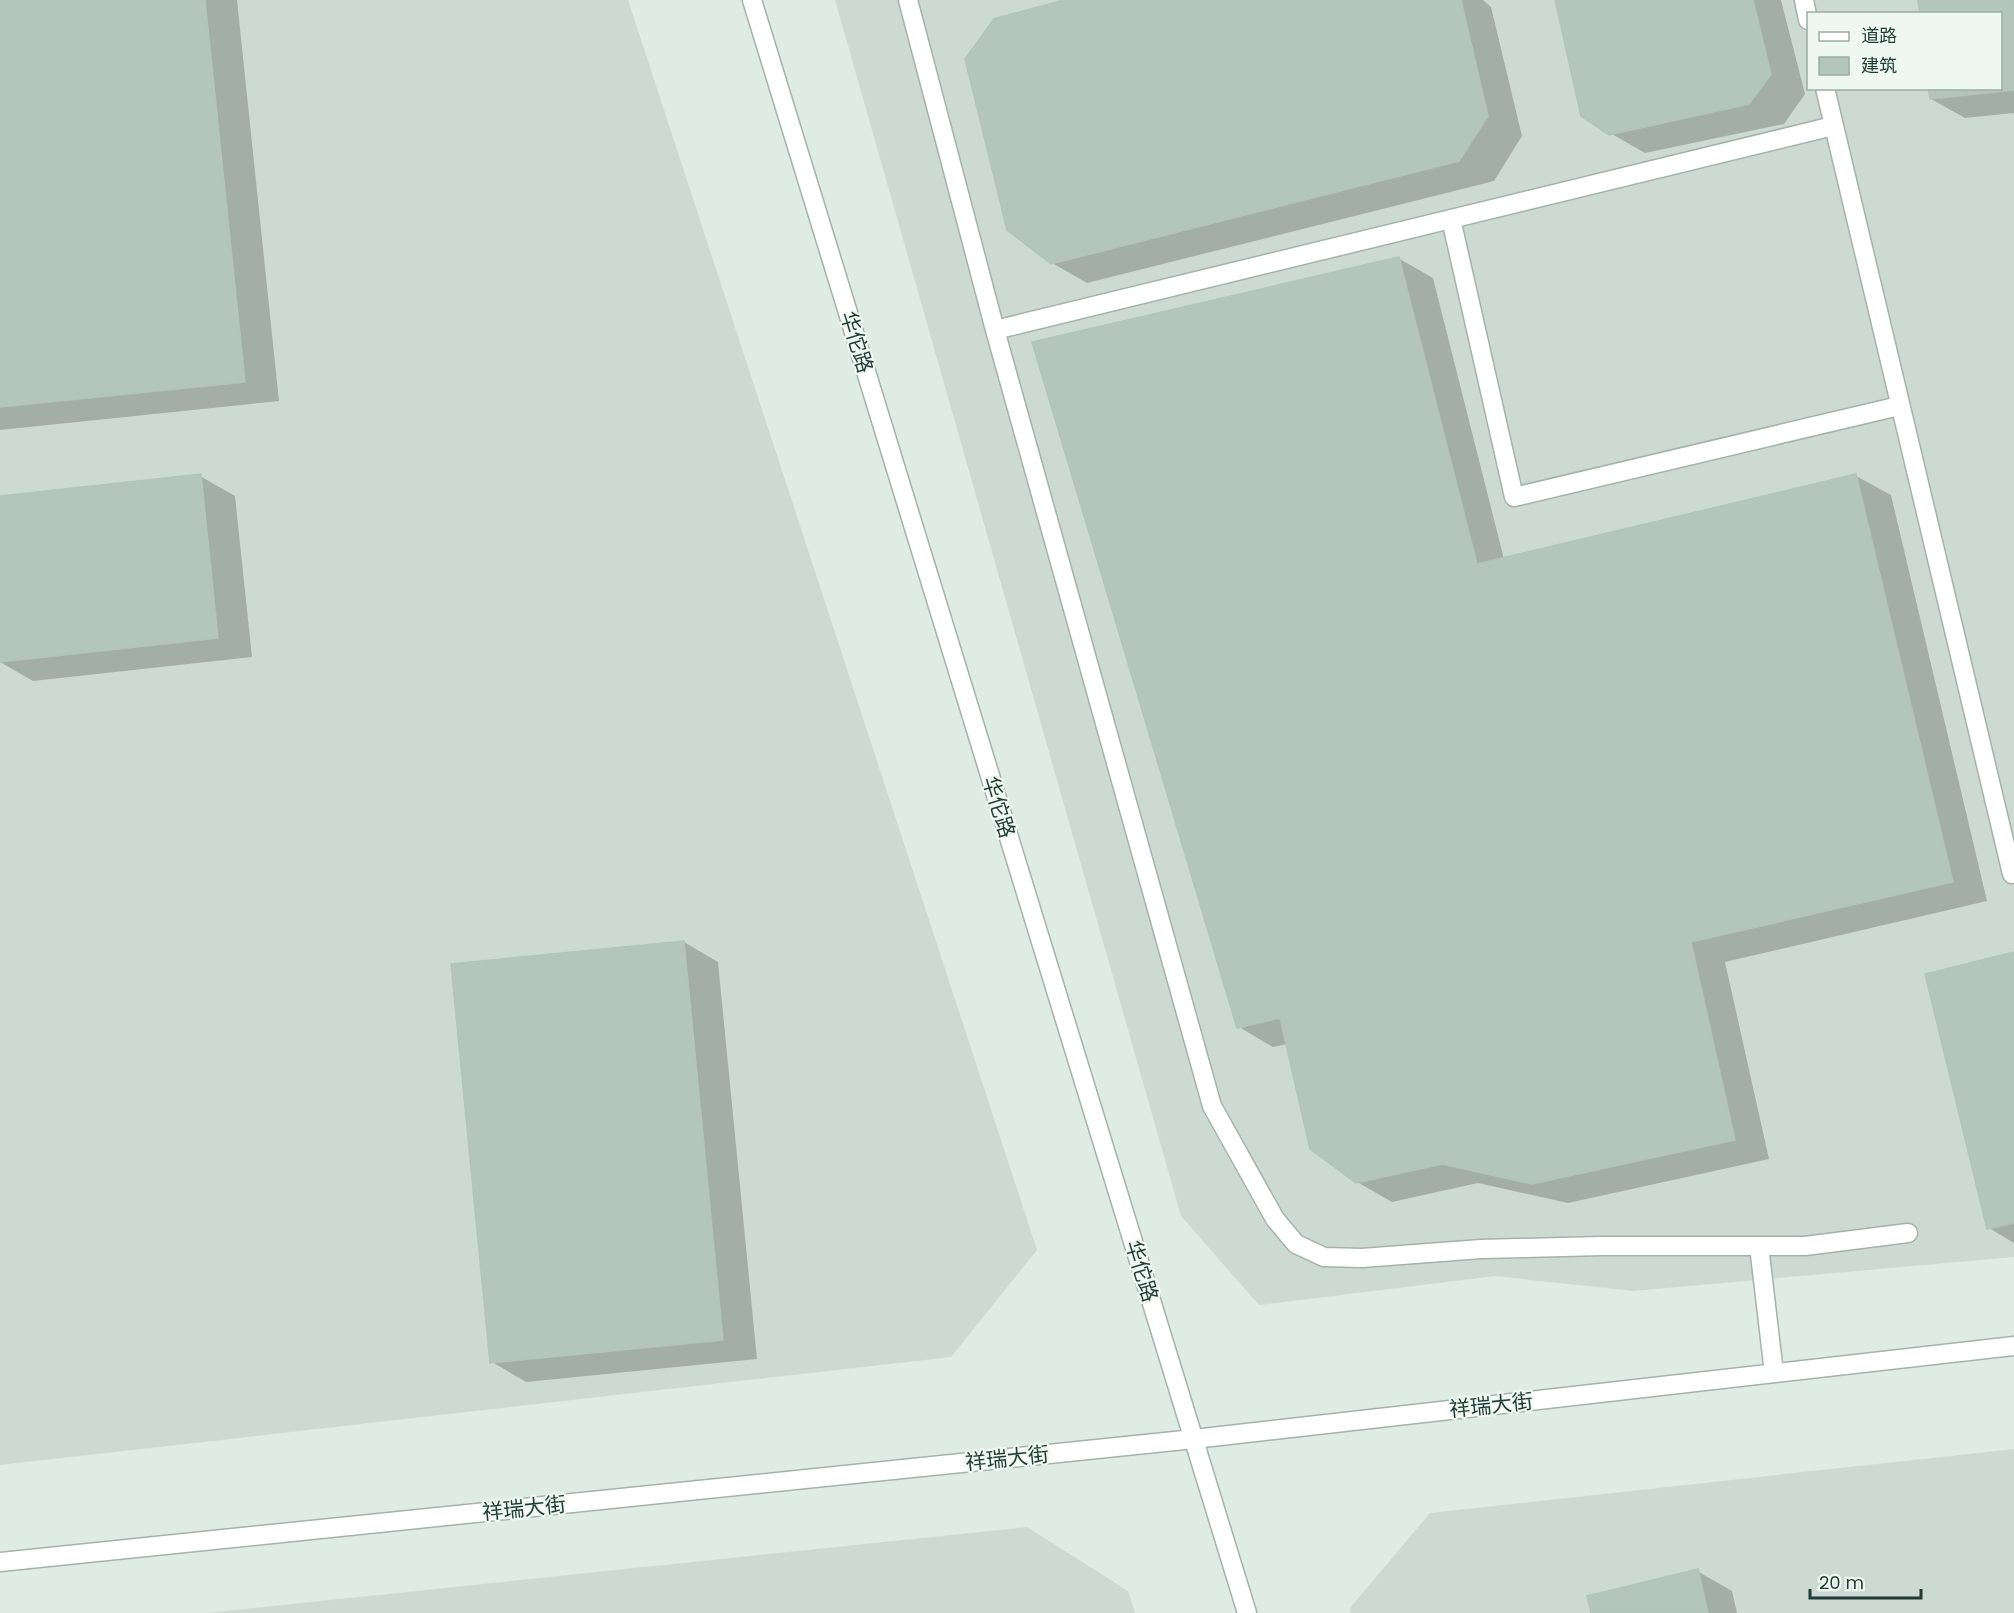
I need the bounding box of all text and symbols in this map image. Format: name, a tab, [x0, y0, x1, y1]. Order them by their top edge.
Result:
legend	[1807, 12, 2002, 90]
text: 道路	[1861, 23, 1897, 48]
text: 建筑	[1861, 53, 1897, 78]
street label: 华佗路	[834, 308, 880, 376]
street label: 华佗路	[976, 773, 1022, 841]
street label: 华佗路	[1119, 1237, 1165, 1305]
street label: 祥瑞大街	[1448, 1386, 1534, 1424]
street label: 祥瑞大街	[964, 1439, 1050, 1477]
street label: 祥瑞大街	[481, 1489, 567, 1527]
scale bar	[1810, 1562, 1921, 1600]
text: 20 m	[1819, 1570, 1864, 1595]

